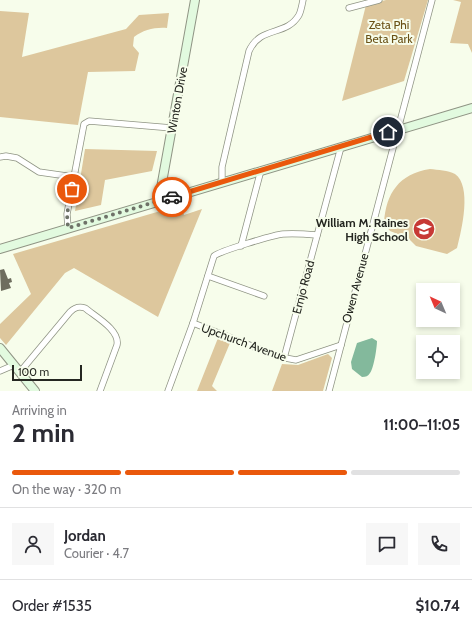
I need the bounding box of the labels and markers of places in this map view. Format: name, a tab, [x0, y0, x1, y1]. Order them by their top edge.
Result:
pin	[371, 115, 405, 149]
pin	[55, 172, 89, 206]
place label: William M. Raines High School	[316, 215, 408, 244]
school or university icon: William M. Raines High School	[411, 216, 437, 242]

